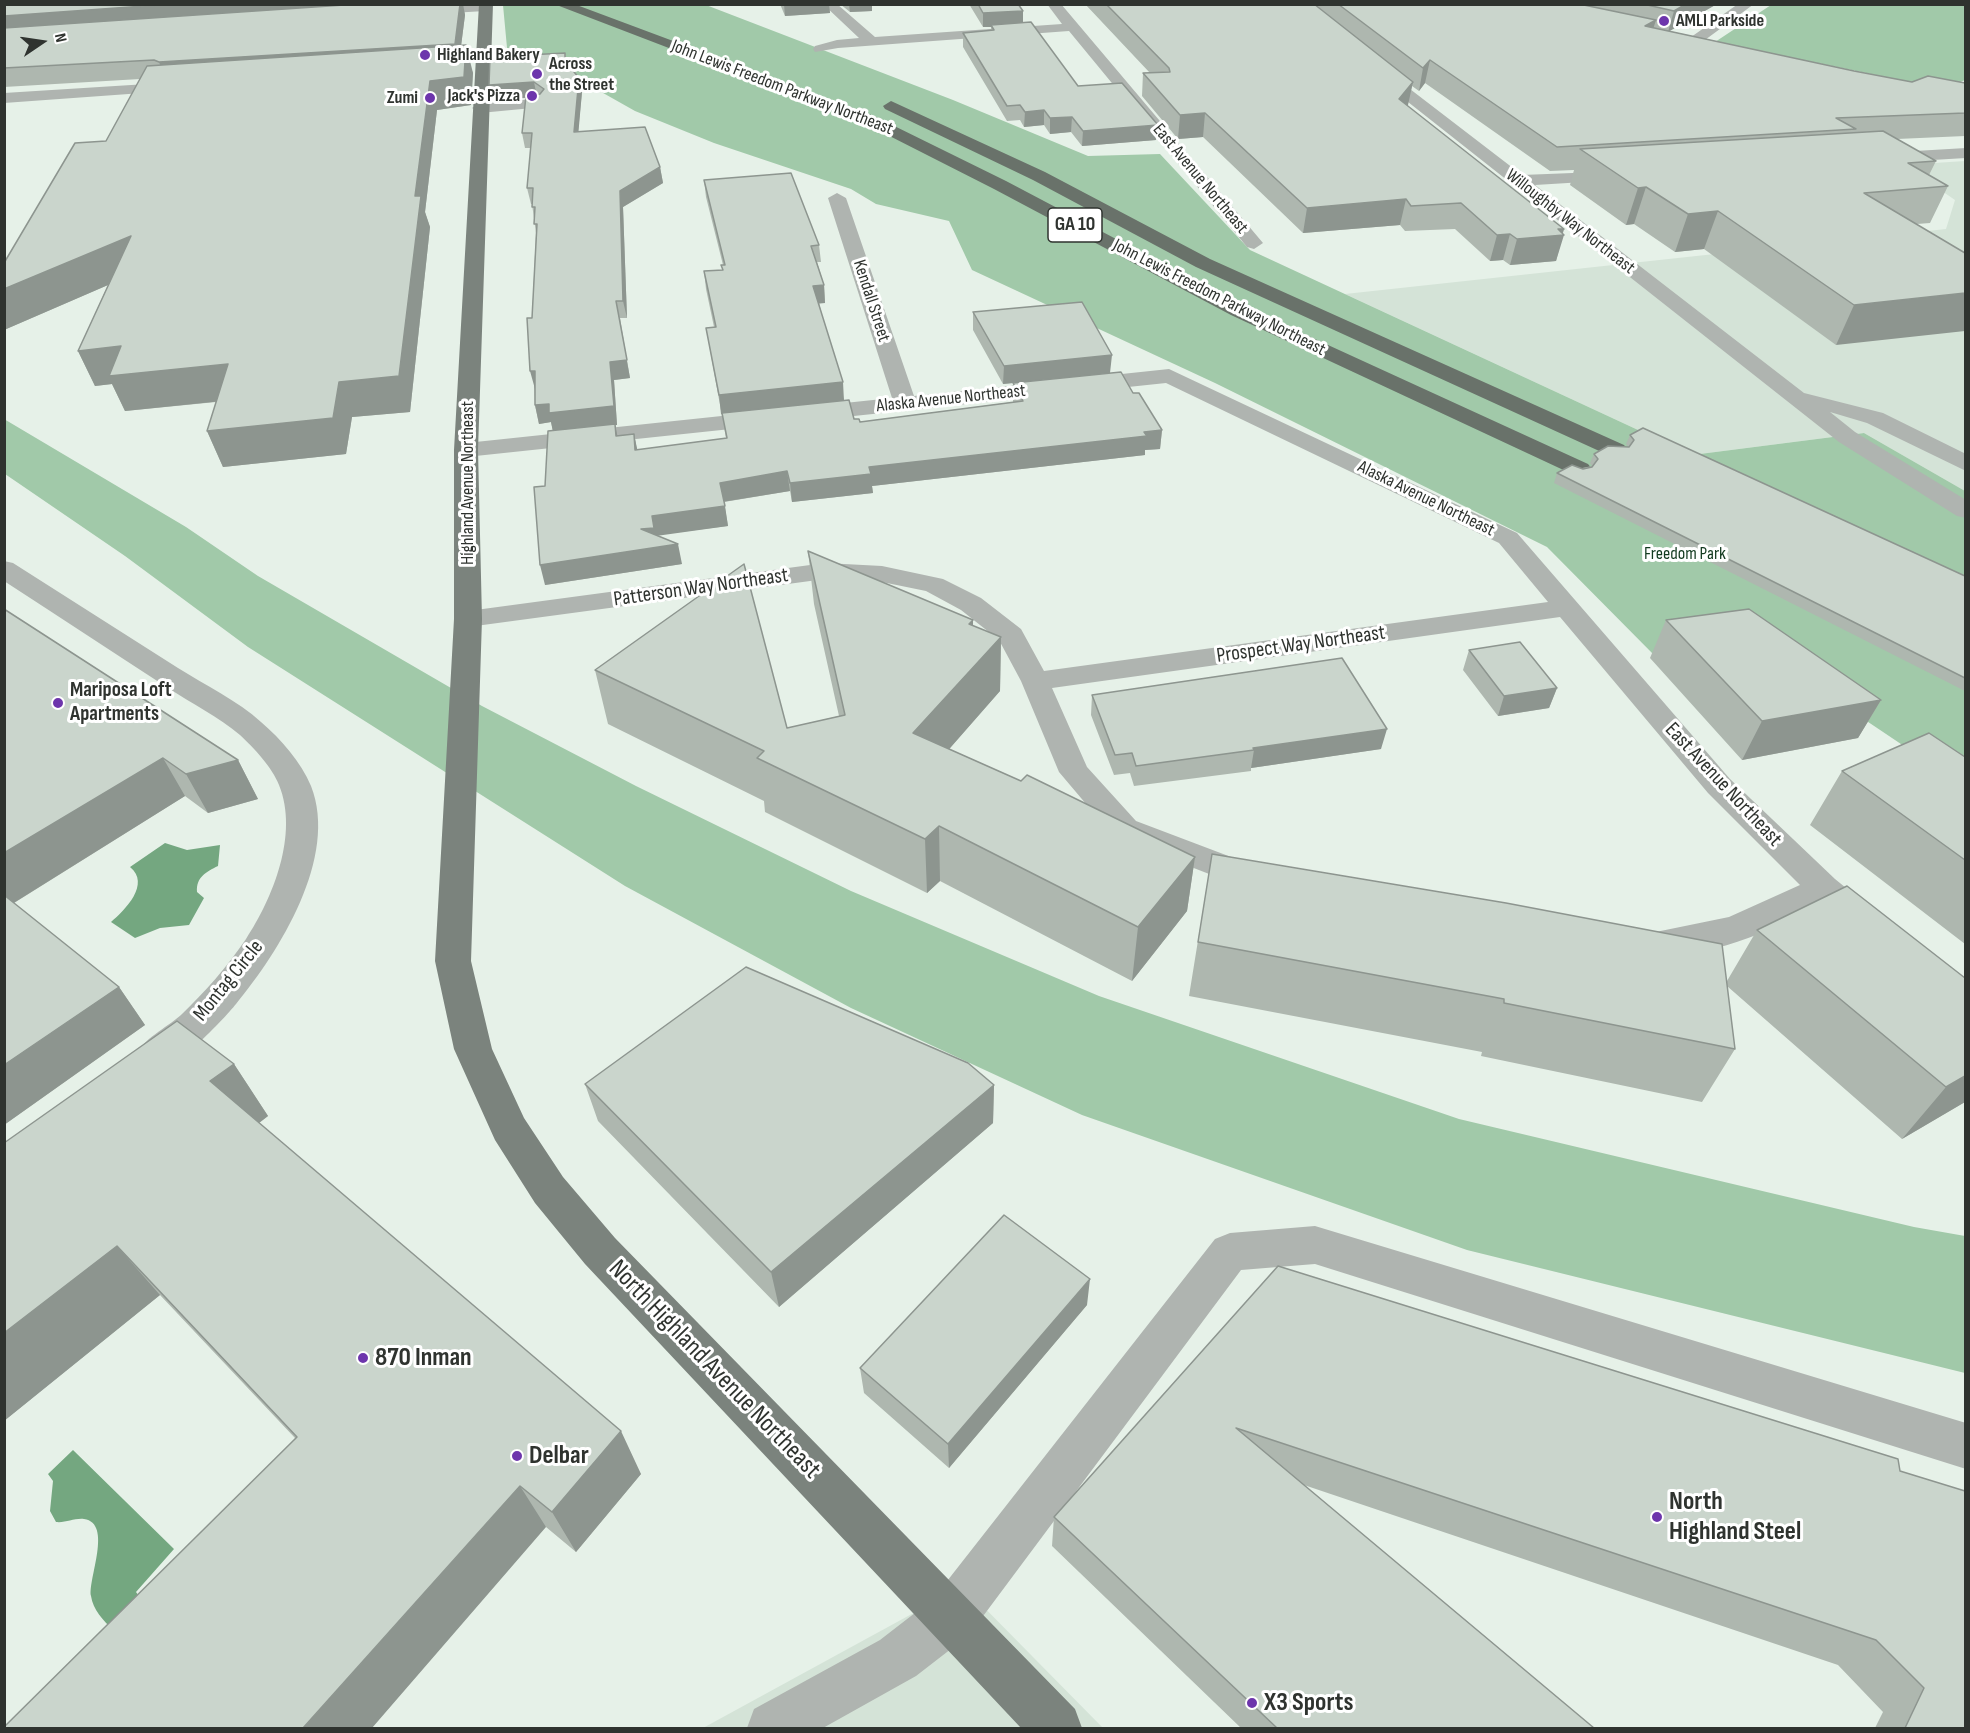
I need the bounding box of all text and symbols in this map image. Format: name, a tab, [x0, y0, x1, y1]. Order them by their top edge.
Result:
place label: AMLI Parkside	[1676, 10, 1764, 32]
north arrow	[12, 12, 72, 72]
marker: AMLI Parkside	[1657, 14, 1671, 28]
text: N	[50, 32, 70, 44]
street label: John Lewis Freedom Parkway Northeast	[668, 36, 896, 140]
place label: Highland Bakery	[437, 44, 540, 66]
marker: Highland Bakery	[418, 48, 432, 62]
place label: Across the Street	[549, 53, 614, 96]
marker: Across the Street	[530, 67, 544, 81]
place label: Jack's Pizza	[447, 85, 520, 107]
place label: Zumi	[387, 87, 418, 109]
marker: Jack's Pizza	[525, 89, 539, 103]
marker: Zumi	[423, 91, 437, 105]
street label: East Avenue Northeast	[1148, 120, 1252, 238]
street label: Willoughby Way Northeast	[1501, 165, 1639, 279]
road number: GA 10	[1048, 208, 1102, 242]
street label: John Lewis Freedom Parkway Northeast	[1109, 235, 1329, 361]
street label: Kendall Street	[848, 257, 894, 345]
street label: Alaska Avenue Northeast	[875, 380, 1027, 418]
street label: Highland Avenue Northeast	[457, 401, 479, 565]
street label: Alaska Avenue Northeast	[1354, 457, 1498, 541]
park label: Freedom Park	[1644, 543, 1726, 565]
street label: Patterson Way Northeast	[612, 563, 790, 613]
street label: Prospect Way Northeast	[1215, 621, 1387, 669]
place label: Mariposa Loft Apartments	[70, 678, 172, 728]
marker: Mariposa Loft Apartments	[51, 696, 65, 710]
street label: East Avenue Northeast	[1659, 718, 1787, 852]
street label: Montag Circle	[189, 935, 269, 1027]
street label: North Highland Avenue Northeast	[601, 1254, 827, 1486]
place label: 870 Inman	[375, 1342, 472, 1374]
marker: 870 Inman	[356, 1351, 370, 1365]
place label: Delbar	[529, 1440, 589, 1472]
marker: Delbar	[510, 1449, 524, 1463]
place label: North Highland Steel	[1669, 1486, 1801, 1548]
marker: North Highland Steel	[1650, 1510, 1664, 1524]
place label: X3 Sports	[1264, 1687, 1353, 1719]
marker: X3 Sports	[1245, 1696, 1259, 1710]

